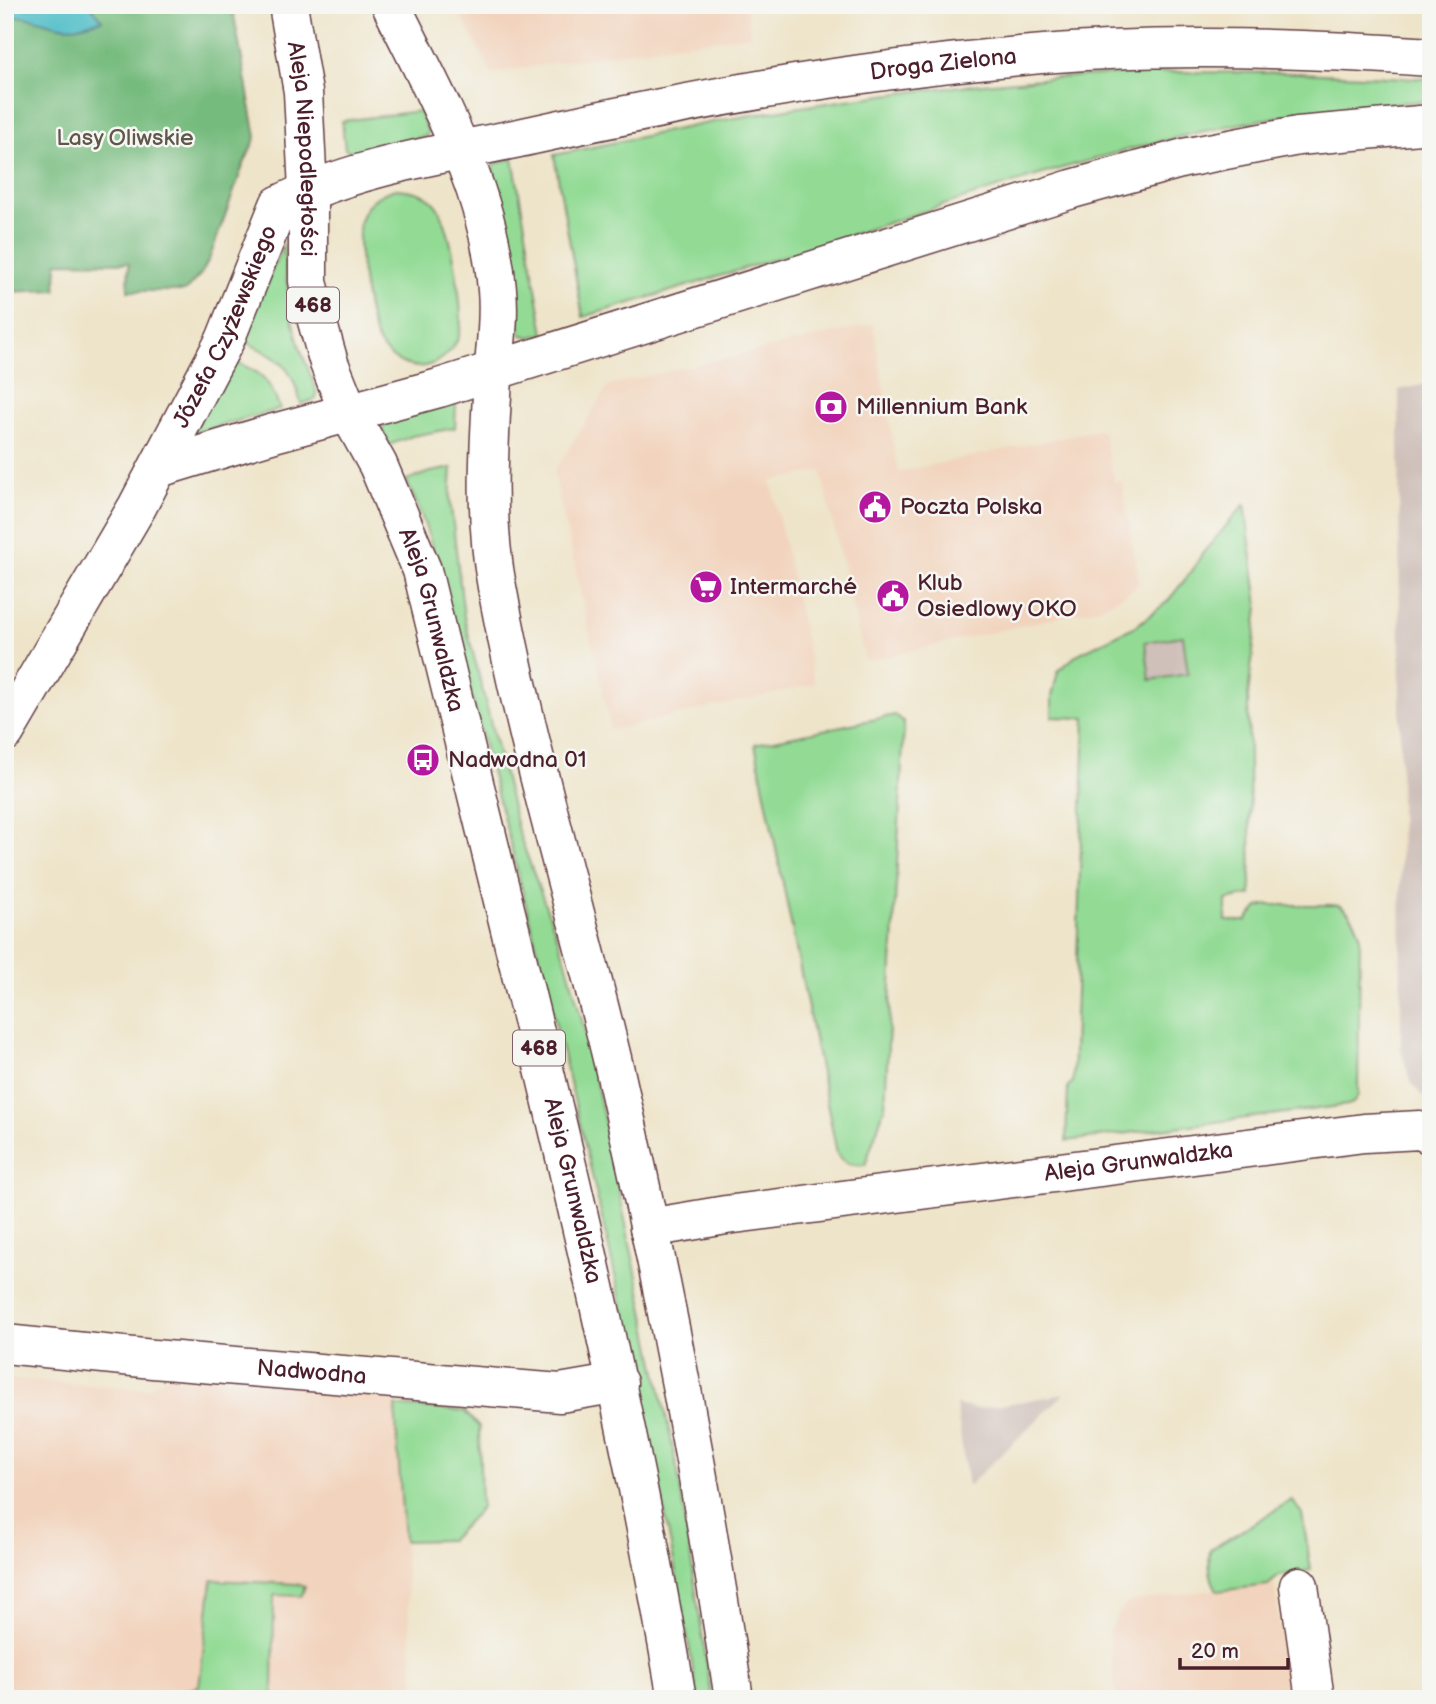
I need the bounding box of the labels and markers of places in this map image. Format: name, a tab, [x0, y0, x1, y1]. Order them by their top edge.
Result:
bank icon: Millennium Bank	[812, 388, 850, 426]
place label: Millennium Bank	[856, 393, 1028, 421]
public building icon: Poczta Polska	[856, 488, 894, 526]
place label: Poczta Polska	[900, 493, 1042, 521]
supermarket icon: Intermarché	[687, 568, 725, 606]
place label: Klub Osiedlowy OKO	[917, 569, 1077, 623]
place label: Intermarché	[730, 573, 857, 601]
public building icon: Klub Osiedlowy OKO	[874, 577, 912, 615]
bus stop icon: Nadwodna 01	[404, 741, 442, 779]
place label: Nadwodna 01	[448, 746, 587, 774]

